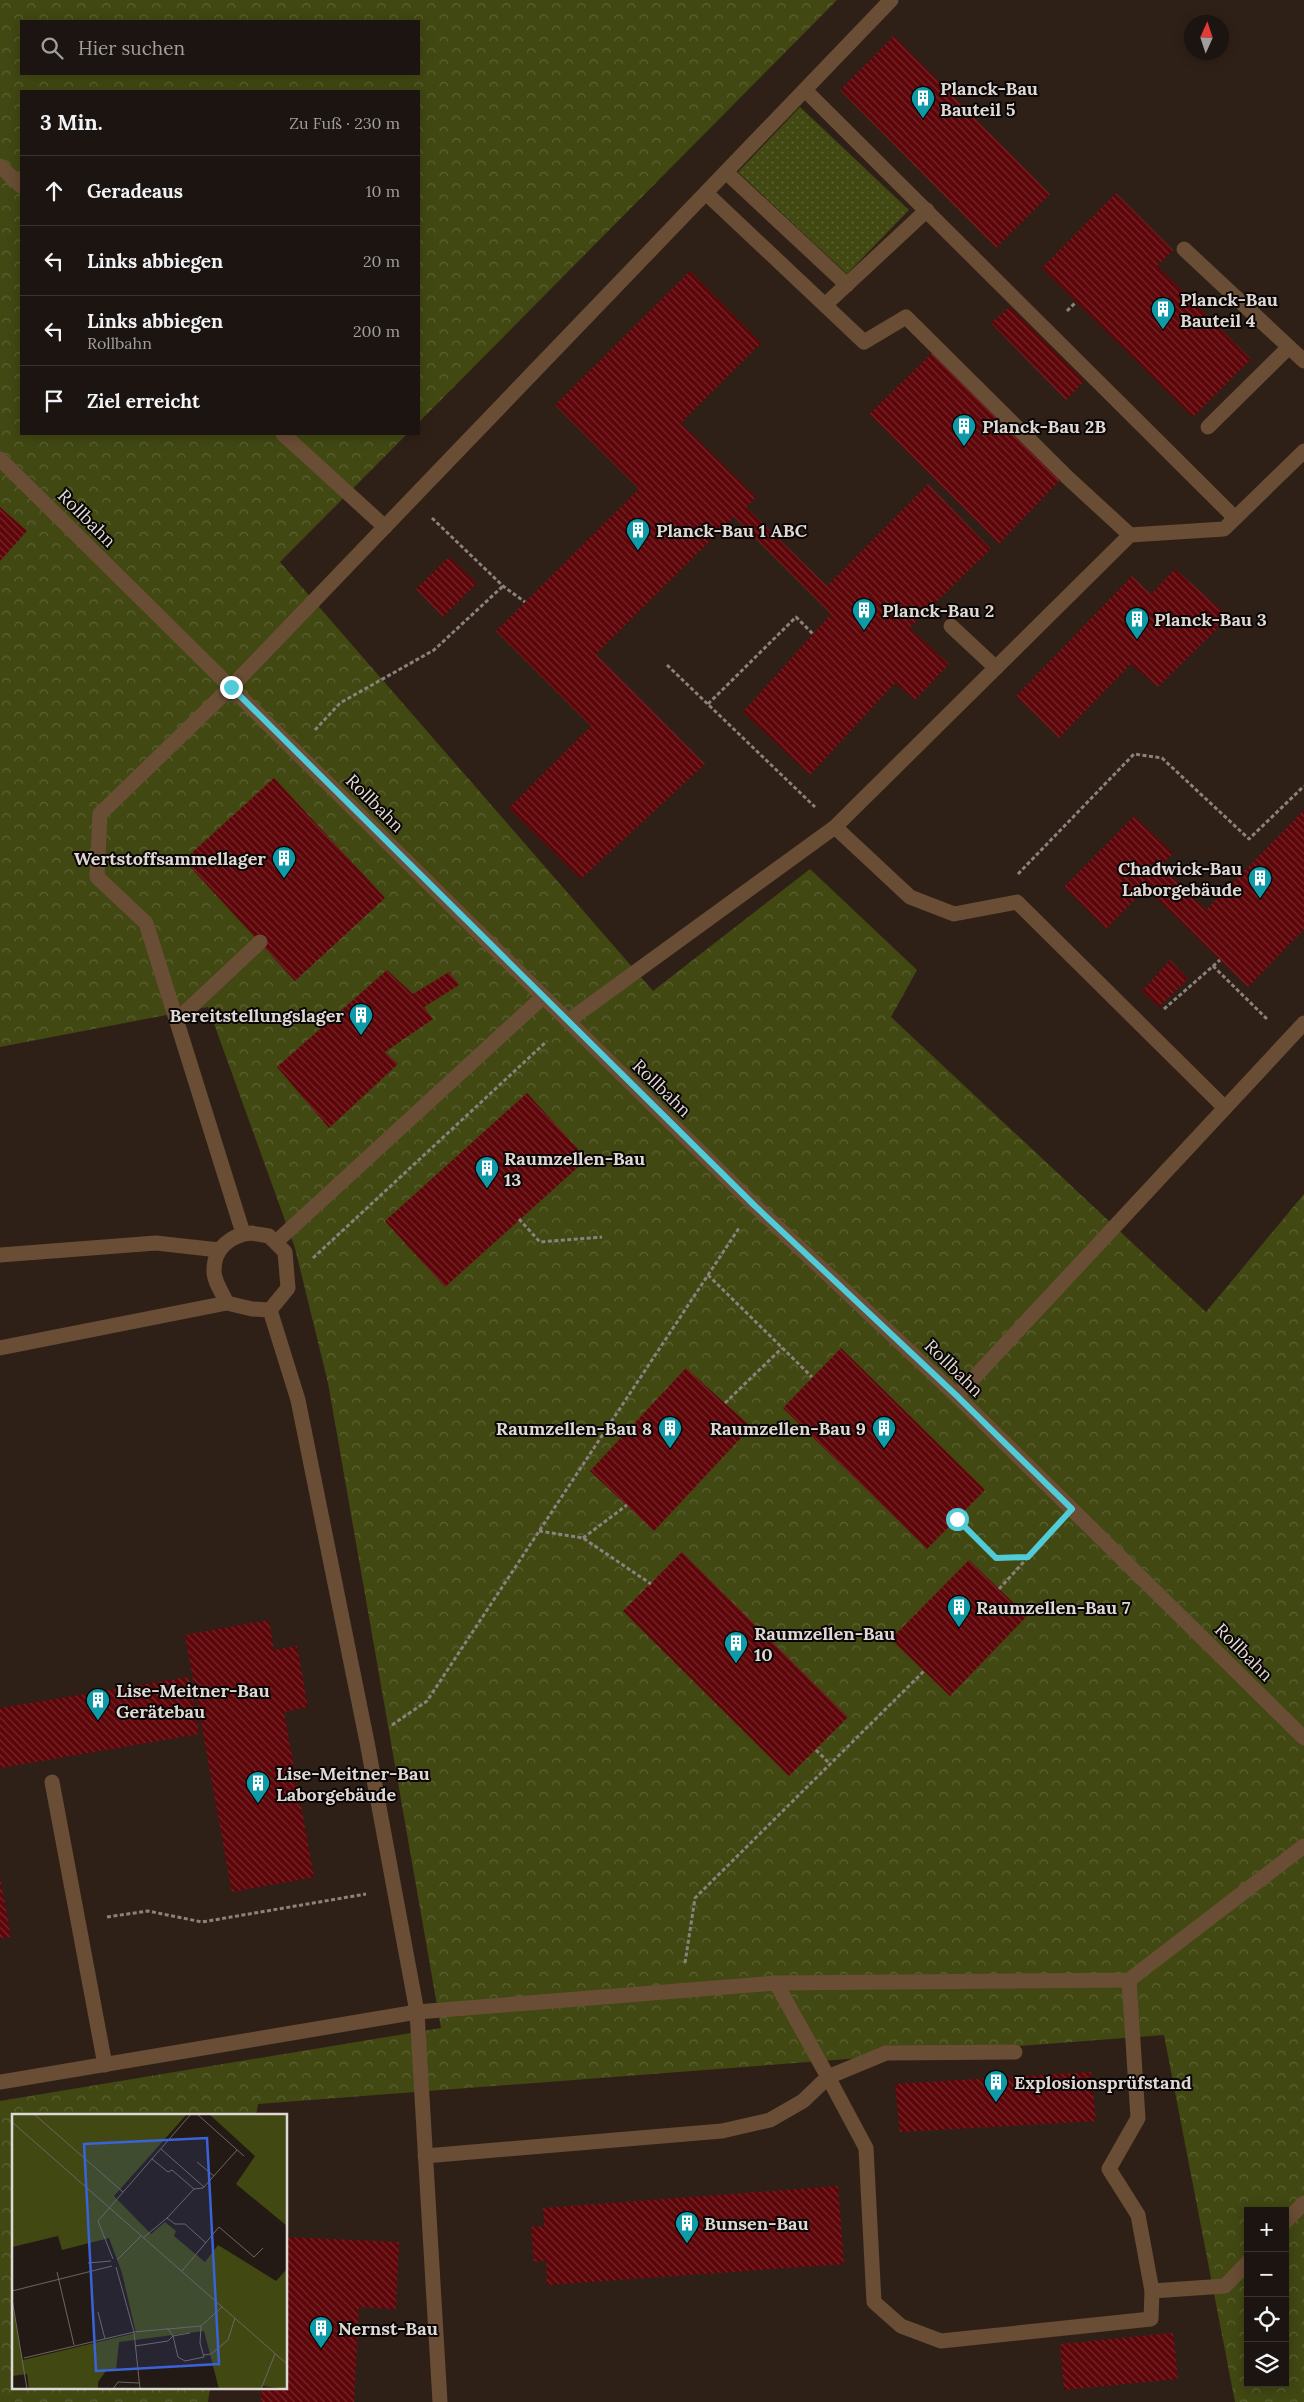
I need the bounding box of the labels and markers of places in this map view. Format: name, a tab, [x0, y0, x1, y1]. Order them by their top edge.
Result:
place label: Planck-Bau Bauteil 5	[940, 77, 1038, 121]
building icon: Planck-Bau Bauteil 5	[910, 85, 936, 119]
place label: Planck-Bau Bauteil 4	[1180, 288, 1278, 332]
building icon: Planck-Bau Bauteil 4	[1150, 296, 1176, 330]
building icon: Planck-Bau 2B	[951, 413, 977, 447]
place label: Planck-Bau 2B	[982, 415, 1106, 438]
building icon: Planck-Bau 1 ABC	[625, 517, 651, 551]
place label: Planck-Bau 1 ABC	[656, 519, 808, 542]
building icon: Planck-Bau 2	[851, 597, 877, 631]
place label: Planck-Bau 2	[882, 599, 994, 622]
building icon: Planck-Bau 3	[1124, 606, 1150, 640]
place label: Planck-Bau 3	[1154, 608, 1267, 631]
building icon: Wertstoffsammellager	[271, 845, 297, 879]
place label: Wertstoffsammellager	[74, 847, 266, 870]
place label: Chadwick-Bau Laborgebäude	[1118, 857, 1242, 901]
building icon: Chadwick-Bau Laborgebäude	[1247, 865, 1273, 899]
building icon: Bereitstellungslager	[348, 1002, 374, 1036]
place label: Bereitstellungslager	[169, 1004, 344, 1027]
place label: Raumzellen-Bau 13	[504, 1147, 645, 1191]
building icon: Raumzellen-Bau 13	[474, 1155, 500, 1189]
building icon: Raumzellen-Bau 8	[657, 1415, 683, 1449]
building icon: Raumzellen-Bau 9	[871, 1415, 897, 1449]
place label: Raumzellen-Bau 8	[496, 1417, 652, 1440]
place label: Raumzellen-Bau 9	[710, 1417, 866, 1440]
building icon: Raumzellen-Bau 7	[946, 1594, 972, 1628]
place label: Raumzellen-Bau 7	[976, 1596, 1131, 1619]
place label: Raumzellen-Bau 10	[754, 1622, 895, 1666]
building icon: Raumzellen-Bau 10	[723, 1630, 749, 1664]
place label: Lise-Meitner-Bau Gerätebau	[116, 1679, 270, 1723]
building icon: Lise-Meitner-Bau Gerätebau	[85, 1687, 111, 1721]
place label: Lise-Meitner-Bau Laborgebäude	[276, 1762, 430, 1806]
building icon: Lise-Meitner-Bau Laborgebäude	[245, 1770, 271, 1804]
building icon: Explosionsprüfstand	[983, 2069, 1009, 2103]
place label: Explosionsprüfstand	[1014, 2071, 1192, 2094]
building icon: Bunsen-Bau	[674, 2210, 700, 2244]
place label: Bunsen-Bau	[704, 2212, 809, 2235]
building icon: Nernst-Bau	[308, 2315, 334, 2349]
place label: Nernst-Bau	[338, 2317, 438, 2340]

